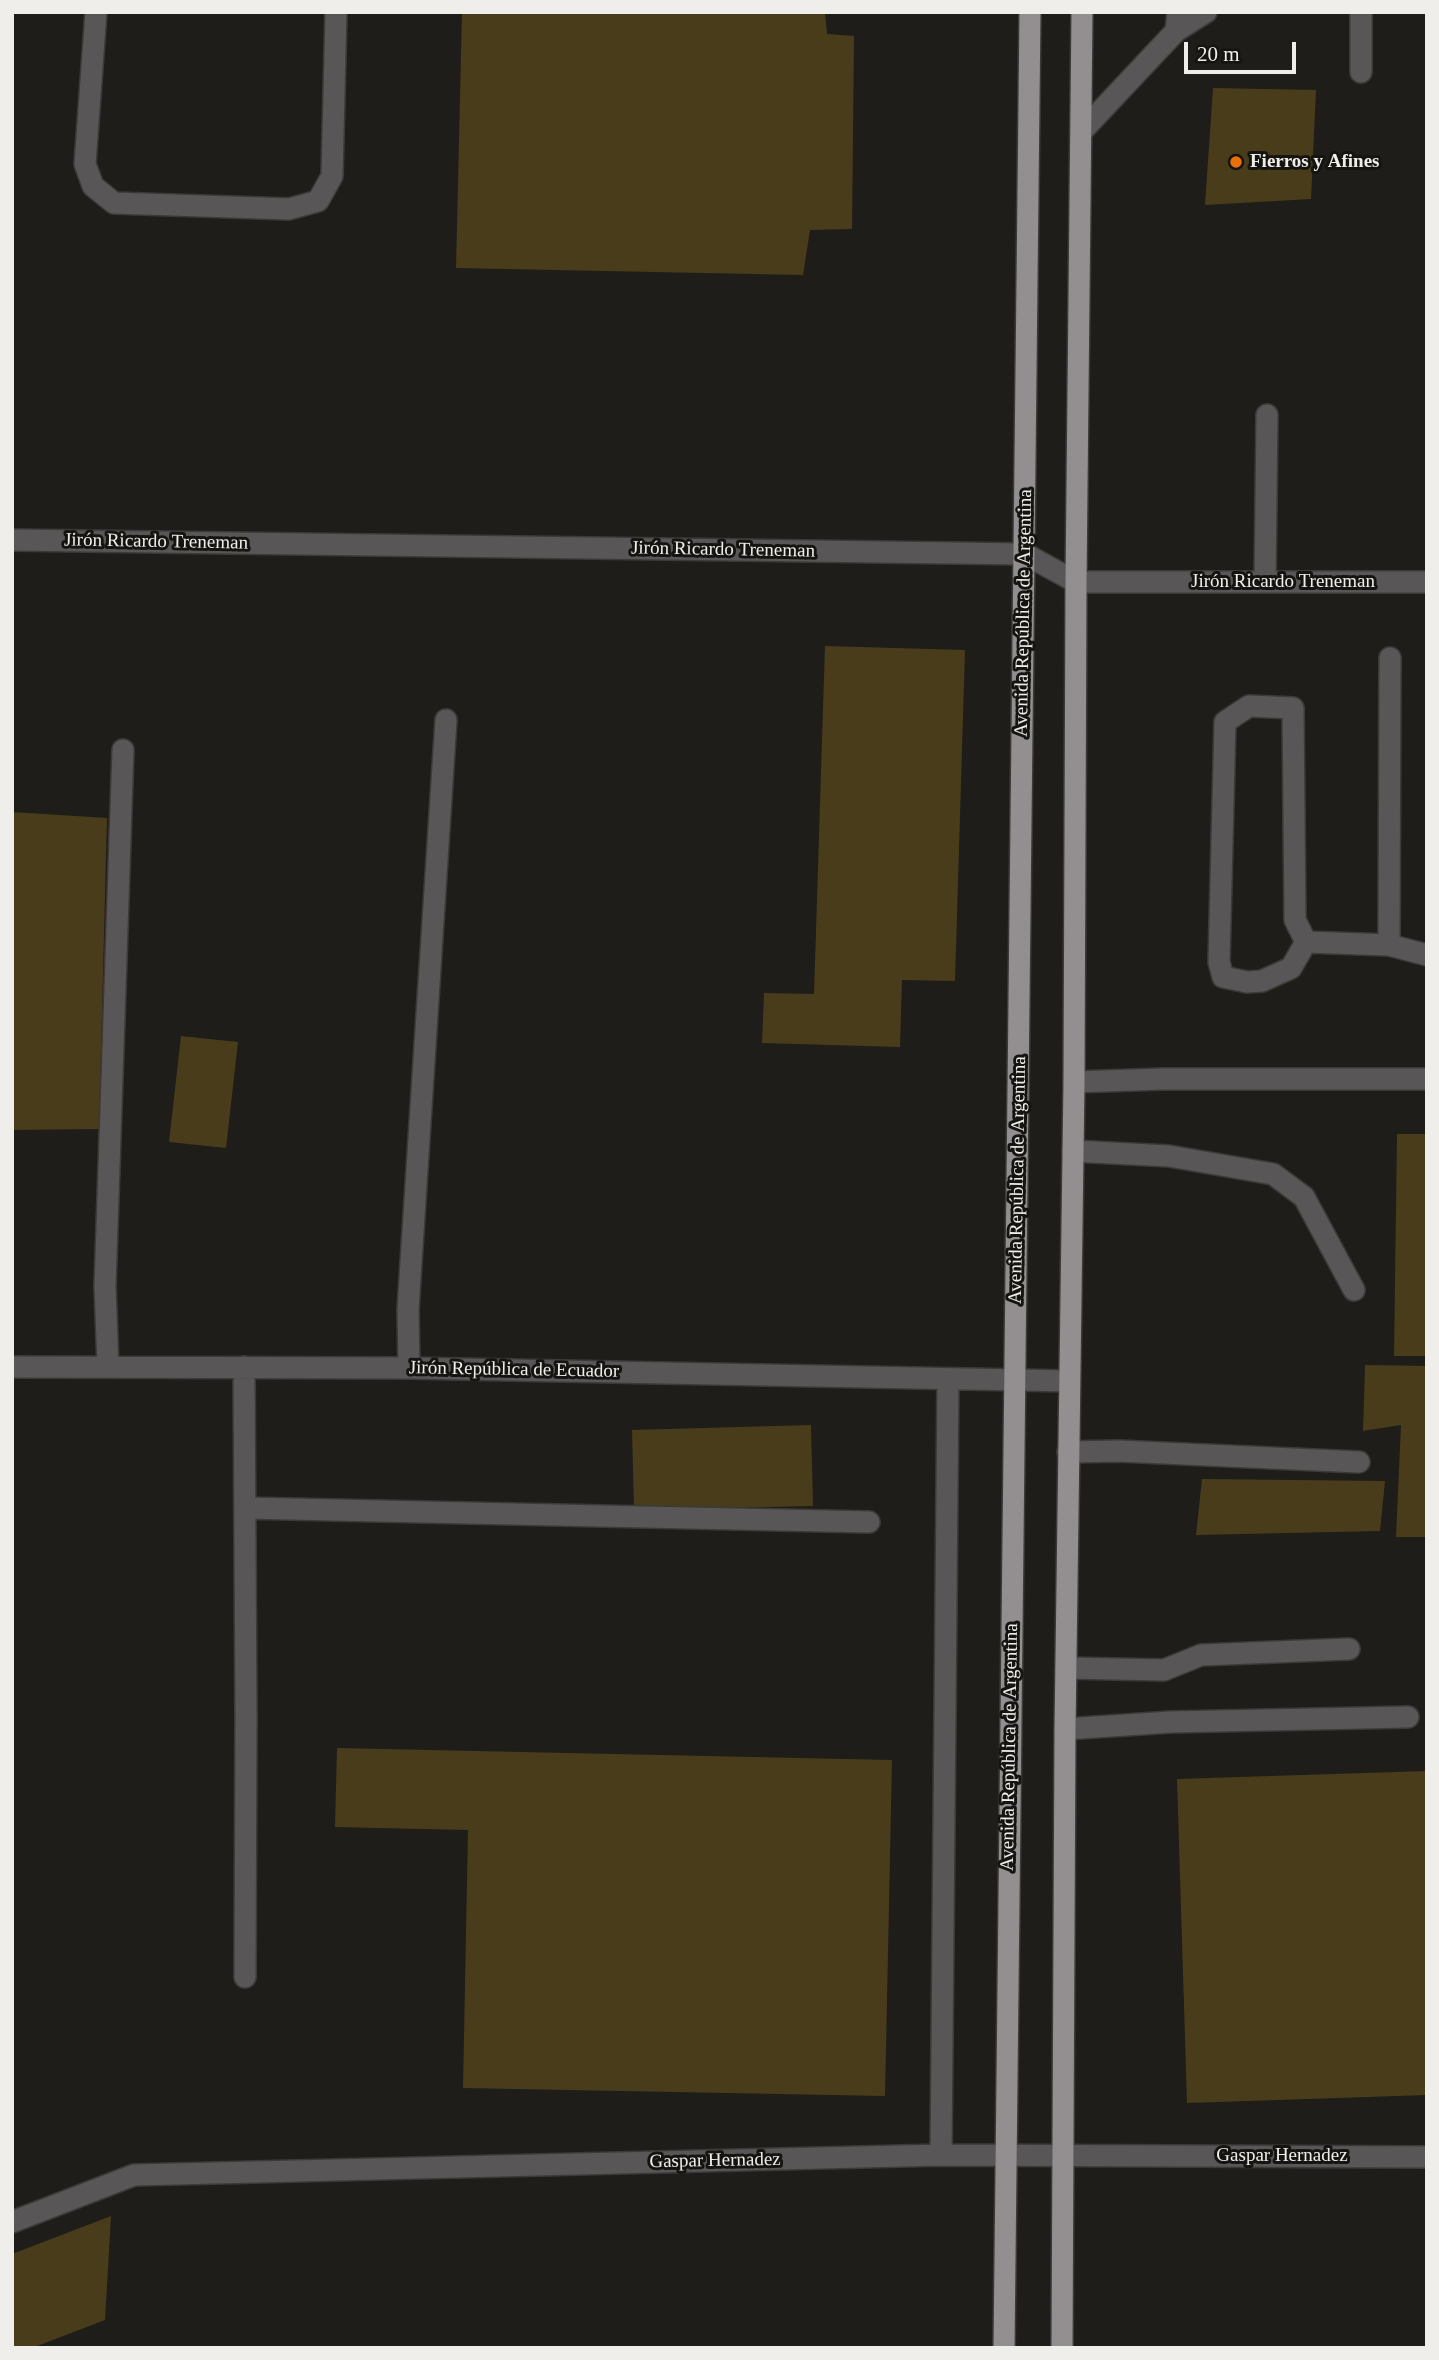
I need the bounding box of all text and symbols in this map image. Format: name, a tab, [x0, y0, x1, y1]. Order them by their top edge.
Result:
scale bar	[1187, 28, 1299, 72]
text: 20 m	[1197, 42, 1240, 66]
place label: Fierros y Afines	[1250, 151, 1379, 173]
marker: Fierros y Afines	[1228, 154, 1244, 170]
street label: Avenida República de Argentina	[1010, 489, 1038, 737]
street label: Jirón Ricardo Treneman	[64, 529, 248, 555]
street label: Jirón Ricardo Treneman	[631, 537, 815, 563]
street label: Jirón Ricardo Treneman	[1191, 571, 1375, 593]
street label: Avenida República de Argentina	[1004, 1056, 1032, 1304]
street label: Jirón República de Ecuador	[409, 1357, 619, 1383]
street label: Avenida República de Argentina	[996, 1623, 1024, 1871]
street label: Gaspar Hernadez	[1216, 2145, 1348, 2167]
street label: Gaspar Hernadez	[649, 2148, 781, 2174]

